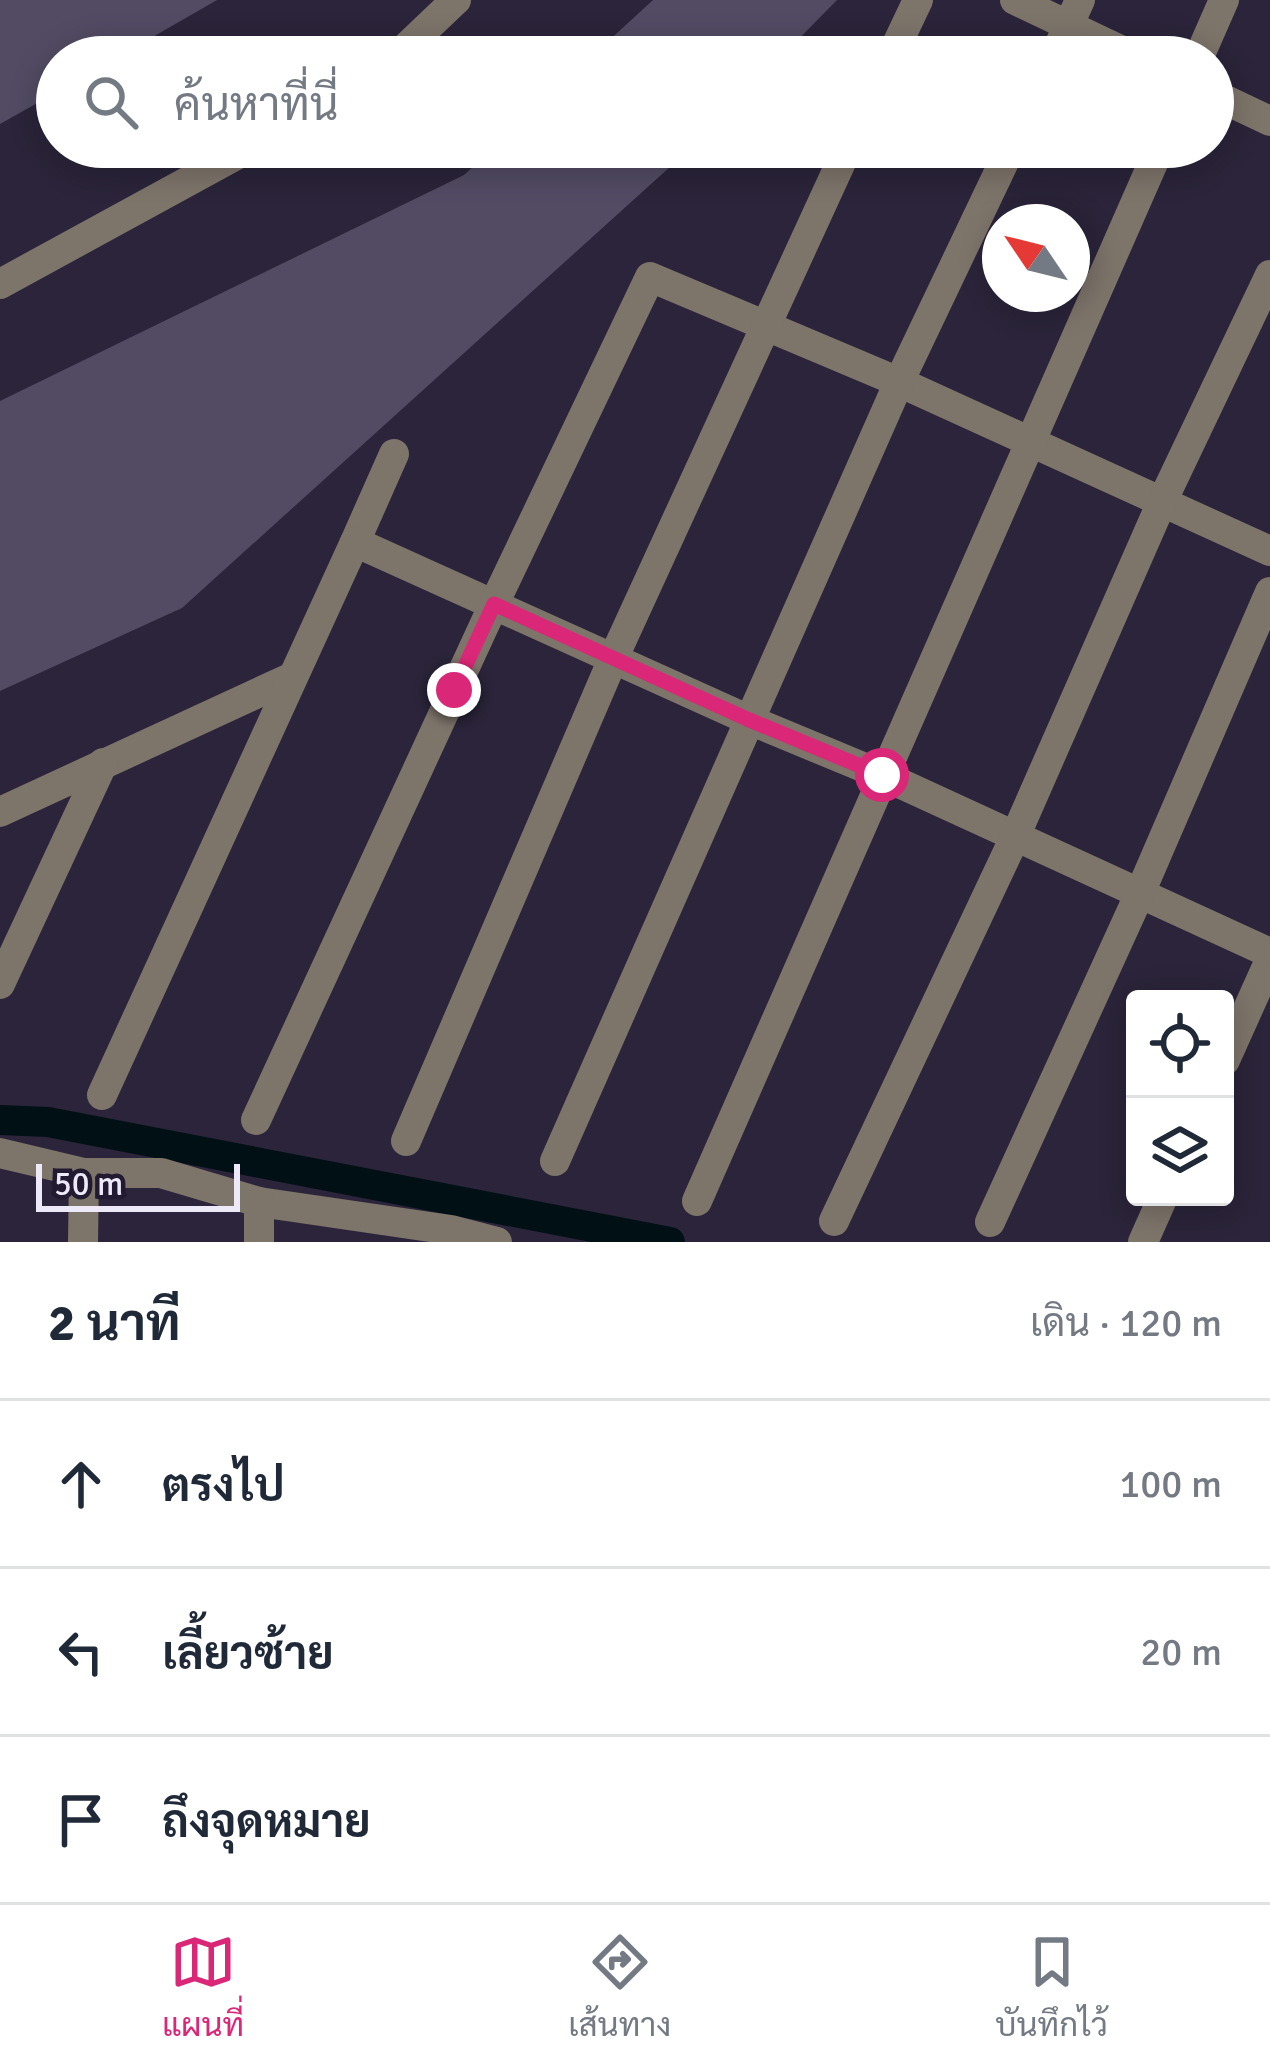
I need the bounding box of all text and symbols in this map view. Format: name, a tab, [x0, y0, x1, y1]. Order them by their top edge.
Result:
search box	[36, 36, 1234, 168]
icon: search	[78, 69, 144, 135]
text: ค้นหาที่นี่	[174, 78, 338, 133]
north arrow	[982, 204, 1090, 312]
route end	[427, 663, 481, 717]
route start	[855, 748, 909, 802]
map controls	[1126, 990, 1234, 1206]
button: locate	[1126, 990, 1234, 1098]
button: layers	[1126, 1098, 1234, 1206]
scale bar	[36, 1158, 240, 1211]
text: 50 m	[54, 1164, 123, 1205]
text: 2 นาที	[48, 1292, 181, 1355]
text: เดิน · 120 m	[1030, 1299, 1222, 1347]
icon: ahead	[48, 1451, 114, 1517]
text: ตรงไป	[162, 1459, 285, 1514]
text: 100 m	[1119, 1460, 1222, 1508]
icon: left	[48, 1619, 114, 1685]
text: เลี้ยวซ้าย	[162, 1627, 334, 1682]
text: 20 m	[1140, 1628, 1222, 1676]
icon: arrive	[48, 1787, 114, 1853]
text: ถึงจุดหมาย	[162, 1795, 371, 1850]
tab: แผนที่	[162, 1929, 244, 2046]
tab: เส้นทาง	[568, 1929, 671, 2046]
tab: บันทึกไว้	[995, 1929, 1108, 2046]

